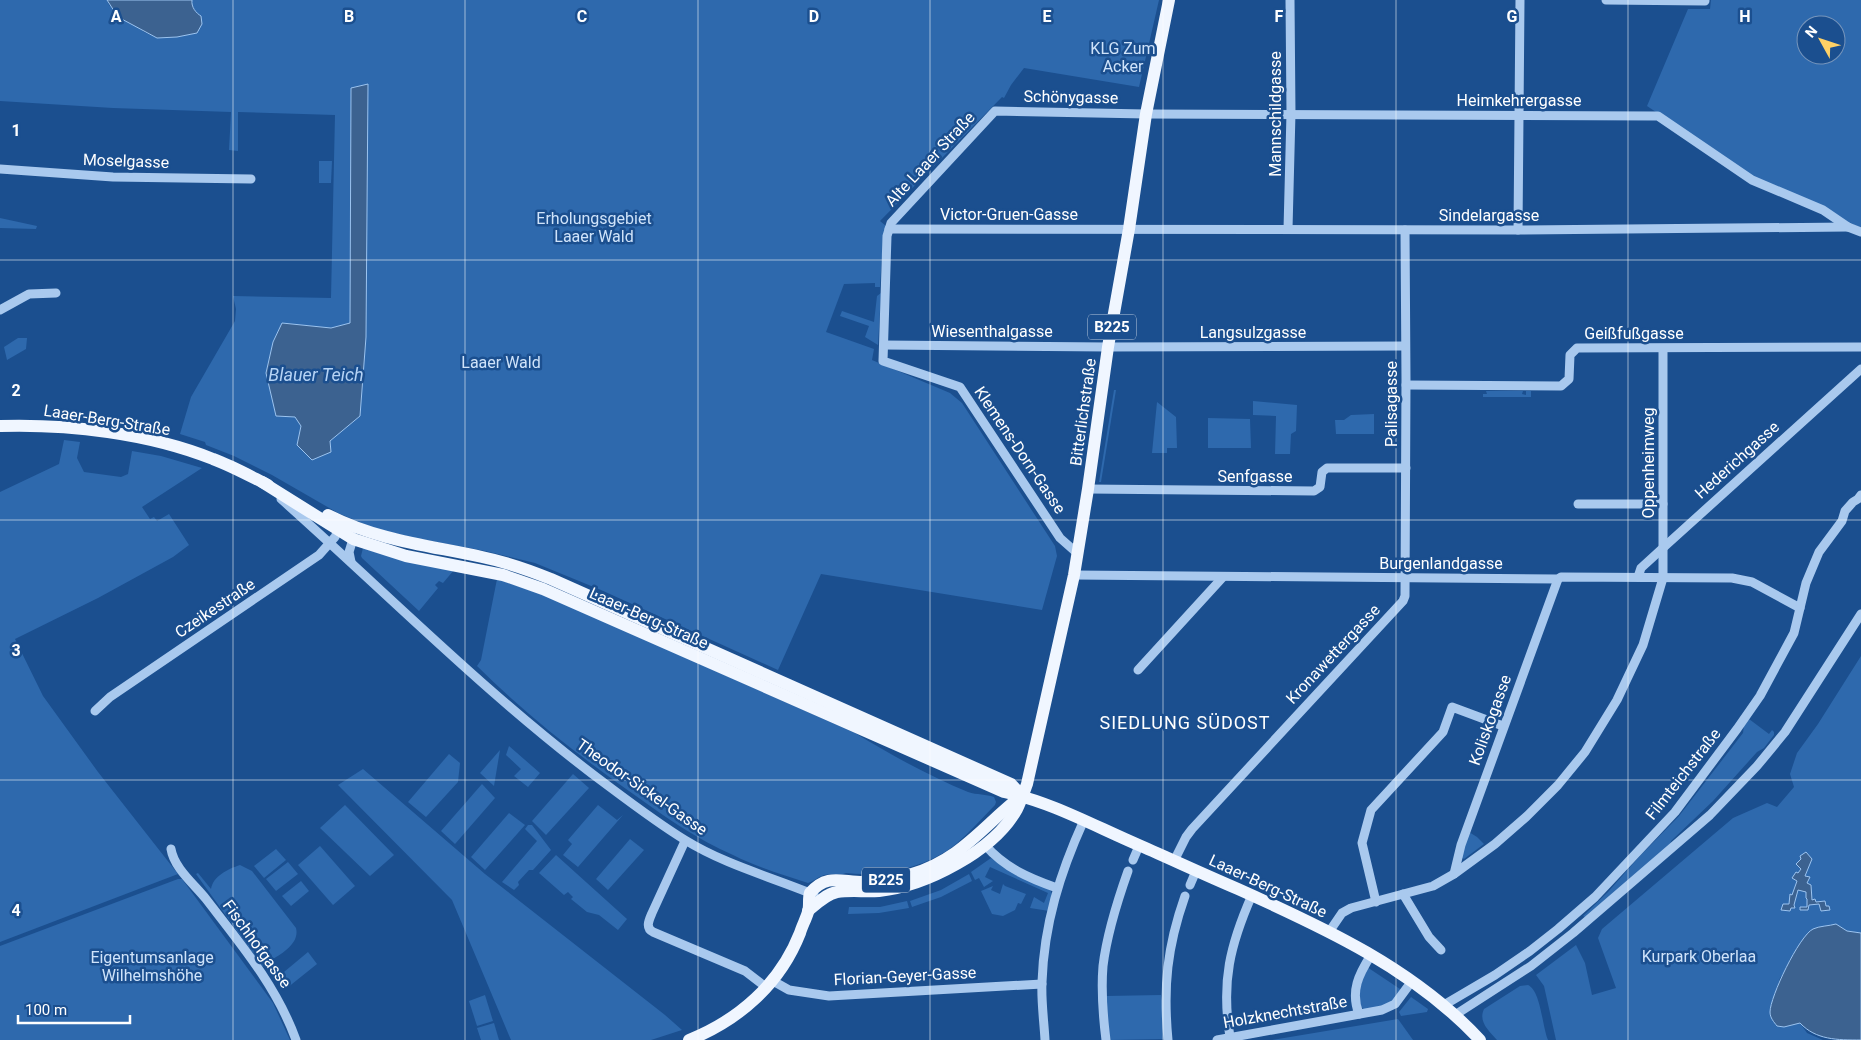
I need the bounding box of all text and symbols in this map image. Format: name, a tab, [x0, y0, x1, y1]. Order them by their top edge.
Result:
text: A	[111, 7, 122, 26]
text: B	[344, 7, 354, 26]
text: C	[577, 7, 587, 26]
text: D	[809, 7, 819, 26]
text: E	[1043, 7, 1052, 26]
text: F	[1275, 7, 1284, 26]
text: G	[1507, 7, 1518, 26]
text: H	[1739, 7, 1751, 26]
north arrow	[1796, 15, 1846, 65]
text: N	[1802, 23, 1820, 41]
park label: KLG Zum Acker	[1090, 39, 1156, 76]
street label: Mannschildgasse	[1266, 51, 1285, 177]
street label: Schönygasse	[1023, 87, 1119, 107]
street label: Heimkehrergasse	[1457, 91, 1581, 110]
street label: Alte Laaer Straße	[881, 108, 979, 210]
text: 1	[11, 121, 21, 140]
street label: Moselgasse	[82, 150, 170, 172]
street label: Victor-Gruen-Gasse	[940, 205, 1078, 224]
street label: Sindelargasse	[1439, 206, 1539, 225]
park label: Erholungsgebiet Laaer Wald	[536, 209, 652, 246]
road number: B225	[1088, 314, 1136, 340]
street label: Wiesenthalgasse	[931, 322, 1053, 341]
street label: Langsulzgasse	[1200, 323, 1306, 342]
street label: Geißfußgasse	[1584, 324, 1684, 343]
park label: Laaer Wald	[461, 353, 541, 372]
street label: Bitterlichstraße	[1066, 357, 1100, 467]
street label: Palisagasse	[1382, 361, 1401, 447]
water label: Blauer Teich	[268, 364, 364, 385]
text: 2	[11, 381, 21, 400]
street label: Klemens-Dorn-Gasse	[970, 383, 1070, 517]
street label: Laaer-Berg-Straße	[42, 401, 172, 439]
street label: Oppenheimweg	[1639, 407, 1658, 519]
street label: Hederichgasse	[1691, 417, 1783, 503]
street label: Senfgasse	[1218, 467, 1292, 486]
street label: Burgenlandgasse	[1379, 554, 1503, 573]
street label: Czeikestraße	[171, 574, 259, 642]
street label: Laaer-Berg-Straße	[587, 583, 711, 653]
street label: Kronawettergasse	[1282, 600, 1384, 708]
text: 3	[11, 641, 21, 660]
street label: Koliskogasse	[1465, 672, 1515, 768]
district label: SIEDLUNG SÜDOST	[1099, 712, 1271, 733]
street label: Filmteichstraße	[1641, 725, 1725, 823]
street label: Theodor-Sickel-Gasse	[573, 735, 711, 839]
street label: Laaer-Berg-Straße	[1206, 850, 1330, 922]
road number: B225	[862, 868, 910, 892]
street label: Fischhofgasse	[219, 896, 295, 992]
text: 4	[11, 901, 21, 920]
park label: Kurpark Oberlaa	[1642, 947, 1756, 966]
park label: Eigentumsanlage Wilhelmshöhe	[90, 948, 214, 985]
street label: Florian-Geyer-Gasse	[833, 963, 977, 989]
scale bar	[18, 992, 130, 1024]
street label: Holzknechtstraße	[1222, 992, 1348, 1032]
text: 100 m	[25, 1001, 67, 1019]

